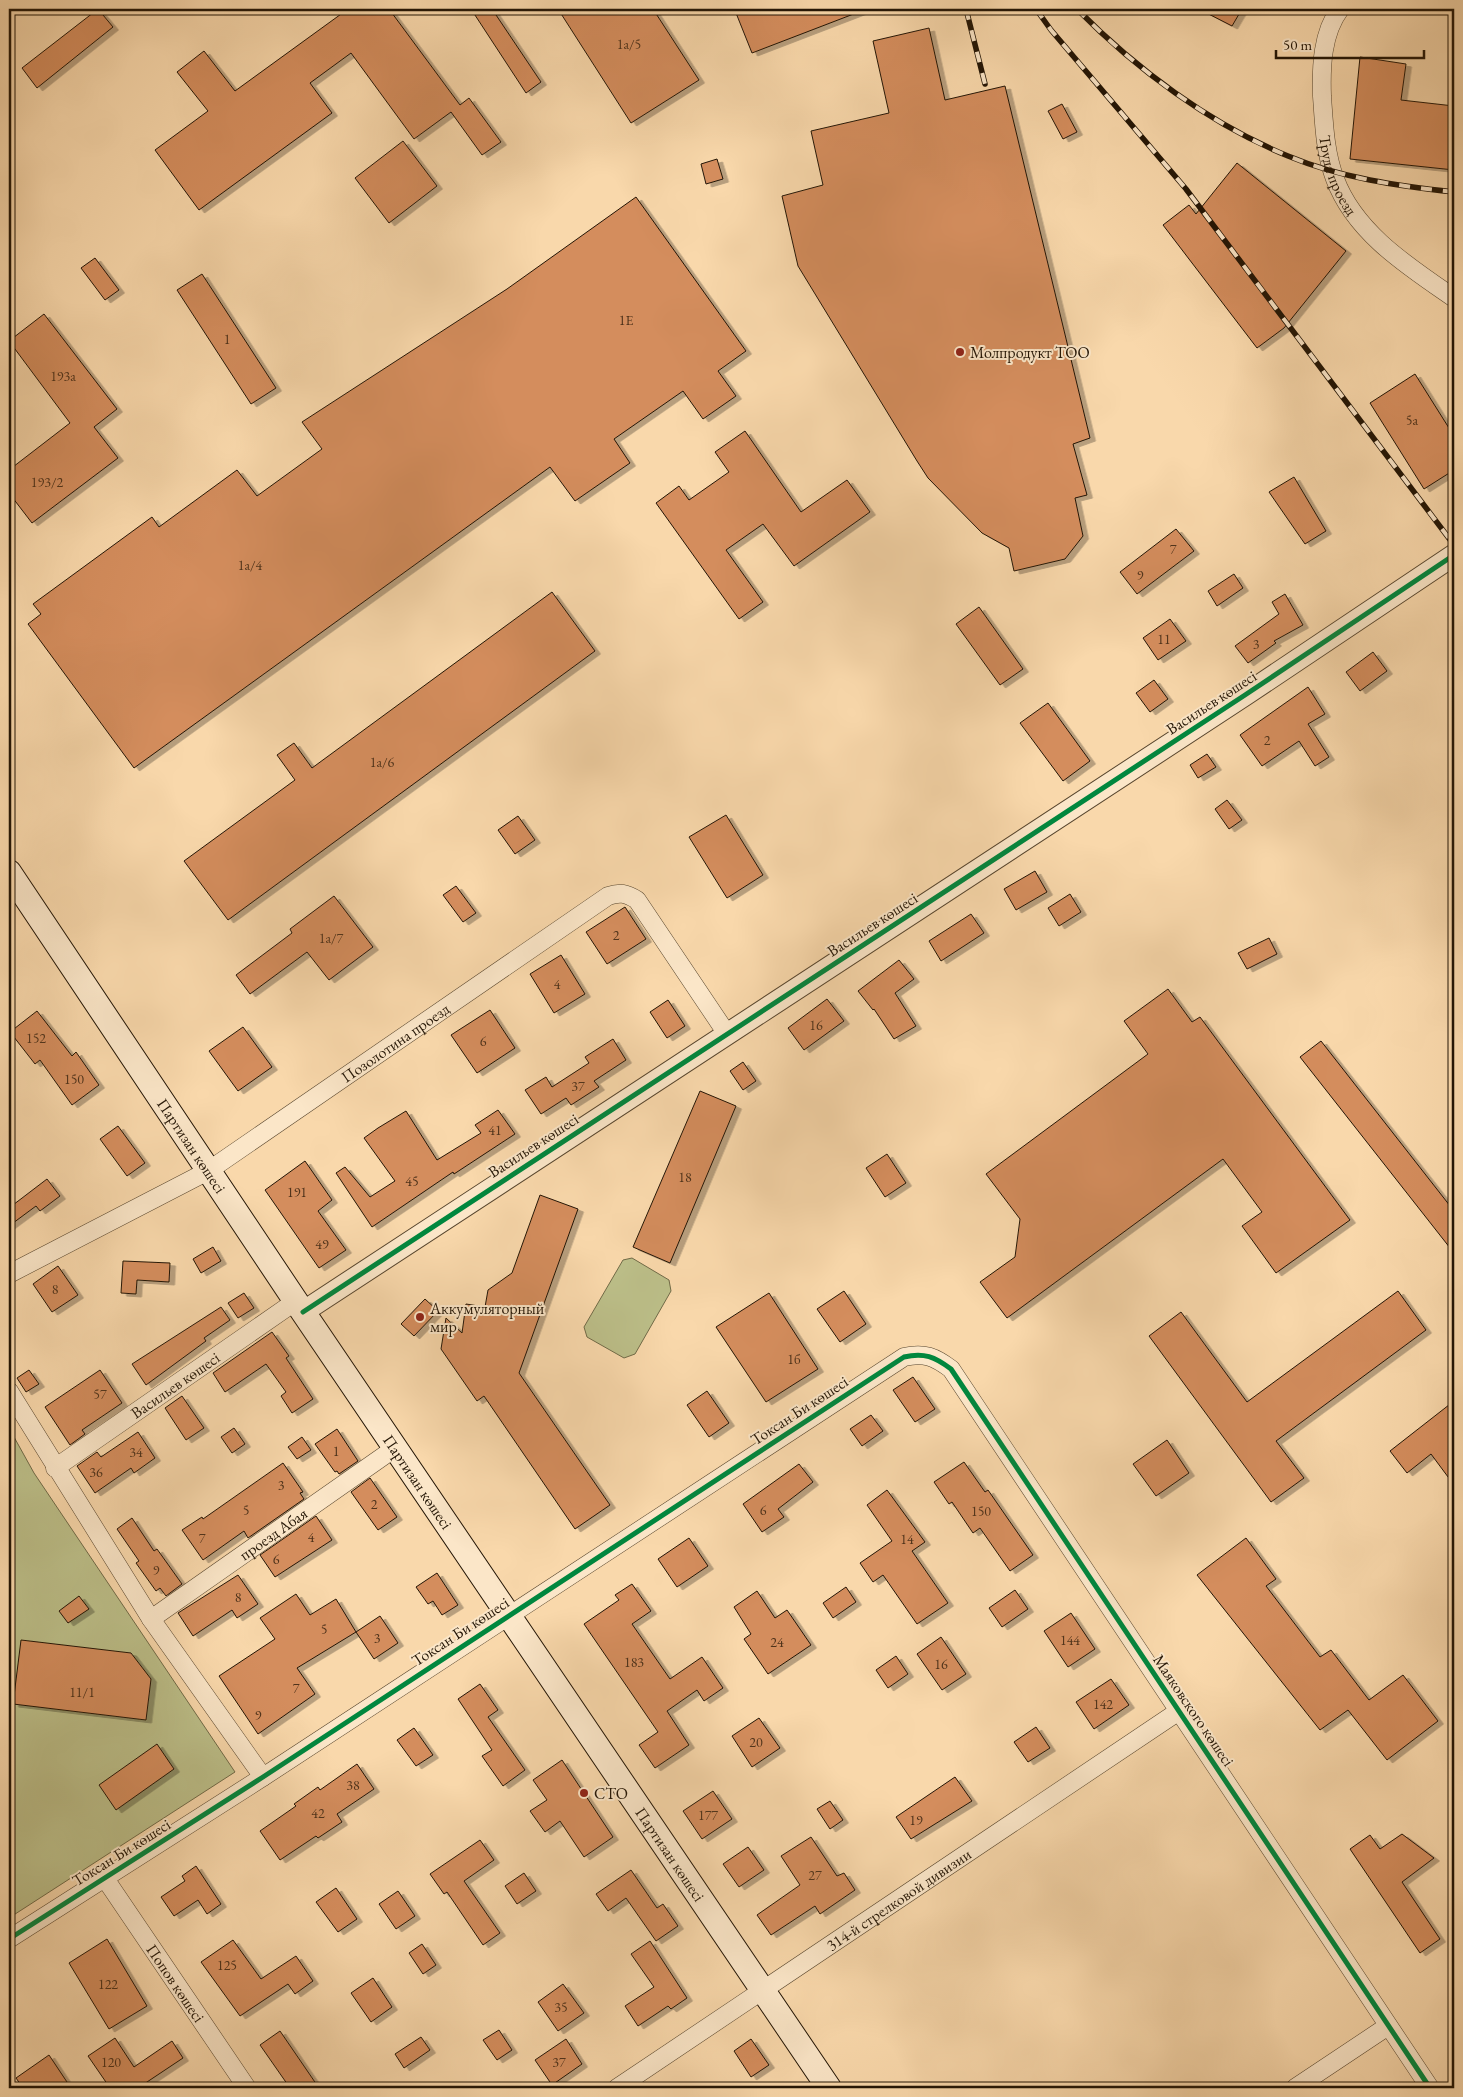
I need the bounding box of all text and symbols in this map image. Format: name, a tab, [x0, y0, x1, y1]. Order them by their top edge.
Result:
scale bar	[1276, 28, 1423, 60]
house number: 1а/5	[617, 35, 641, 53]
text: 50 m	[1283, 35, 1312, 54]
street label: Труда проезд	[1314, 134, 1362, 220]
house number: 1Е	[619, 311, 633, 329]
house number: 1	[224, 330, 230, 348]
place label: Молпродукт ТОО	[970, 342, 1090, 363]
marker: Молпродукт ТОО	[954, 346, 966, 358]
house number: 193а	[50, 367, 76, 385]
house number: 5а	[1406, 411, 1419, 429]
house number: 193/2	[31, 473, 64, 491]
house number: 7	[1170, 540, 1177, 558]
house number: 1а/4	[238, 556, 263, 574]
house number: 9	[1137, 566, 1144, 584]
house number: 11	[1157, 630, 1171, 648]
house number: 3	[1253, 635, 1260, 653]
street label: Васильев көшесі	[1162, 665, 1261, 739]
house number: 2	[1264, 731, 1271, 749]
house number: 1а/6	[370, 753, 395, 771]
street label: Васильев көшесі	[823, 887, 922, 961]
house number: 2	[613, 926, 620, 944]
house number: 1а/7	[319, 929, 344, 947]
house number: 4	[554, 975, 561, 993]
street label: Позолотина проезд	[337, 998, 454, 1087]
house number: 16	[809, 1016, 823, 1034]
house number: 152	[26, 1029, 46, 1047]
house number: 6	[480, 1032, 487, 1050]
house number: 150	[64, 1070, 84, 1088]
house number: 37	[571, 1077, 585, 1095]
street label: Партизан көшесі	[152, 1094, 231, 1197]
street label: Васильев көшесі	[484, 1108, 583, 1182]
house number: 41	[488, 1121, 502, 1139]
house number: 18	[678, 1168, 692, 1186]
house number: 45	[405, 1172, 419, 1190]
house number: 191	[287, 1183, 307, 1201]
house number: 49	[315, 1235, 329, 1253]
house number: 8	[52, 1280, 59, 1298]
place label: Аккумуляторный мир	[429, 1298, 545, 1337]
marker: Аккумуляторный мир	[414, 1311, 426, 1323]
street label: Васильев көшесі	[127, 1347, 224, 1423]
house number: 1б	[787, 1350, 801, 1368]
street label: Токсан Би көшесі	[746, 1371, 852, 1450]
house number: 57	[93, 1385, 107, 1403]
street label: Партизан көшесі	[378, 1430, 457, 1533]
house number: 1	[333, 1442, 339, 1460]
house number: 34	[129, 1443, 143, 1461]
house number: 36	[89, 1463, 103, 1481]
house number: 3	[278, 1476, 285, 1494]
house number: 2	[371, 1495, 378, 1513]
house number: 5	[243, 1501, 249, 1519]
house number: 6	[760, 1501, 767, 1519]
house number: 150	[971, 1502, 991, 1520]
street label: проезд Абая	[235, 1503, 311, 1565]
house number: 4	[308, 1528, 315, 1546]
house number: 7	[199, 1529, 206, 1547]
house number: 14	[900, 1530, 914, 1548]
house number: 6	[273, 1550, 280, 1568]
house number: 9	[153, 1561, 160, 1579]
house number: 8	[235, 1588, 242, 1606]
street label: Токсан Би көшесі	[407, 1592, 513, 1671]
house number: 5	[321, 1620, 327, 1638]
house number: 3	[374, 1629, 381, 1647]
house number: 144	[1060, 1631, 1080, 1649]
house number: 24	[770, 1633, 784, 1651]
street label: Маяковского көшесі	[1148, 1650, 1239, 1770]
house number: 183	[624, 1653, 644, 1671]
house number: 16	[934, 1655, 948, 1673]
house number: 7	[293, 1679, 300, 1697]
house number: 11/1	[69, 1683, 95, 1701]
house number: 142	[1093, 1695, 1113, 1713]
house number: 9	[255, 1706, 262, 1724]
house number: 20	[749, 1733, 763, 1751]
house number: 38	[346, 1776, 360, 1794]
place label: СТО	[594, 1783, 628, 1804]
marker: СТО	[578, 1787, 590, 1799]
street label: Партизан көшесі	[630, 1803, 710, 1906]
house number: 42	[311, 1804, 325, 1822]
house number: 177	[698, 1806, 718, 1824]
house number: 19	[909, 1811, 923, 1829]
street label: Токсан Би көшесі	[68, 1814, 175, 1891]
street label: 314-й стрелковой дивизии	[822, 1843, 976, 1956]
house number: 27	[808, 1866, 822, 1884]
street label: Попов көшесі	[141, 1940, 209, 2026]
house number: 125	[217, 1956, 237, 1974]
house number: 122	[98, 1975, 118, 1993]
house number: 35	[554, 1998, 568, 2016]
house number: 120	[101, 2053, 121, 2071]
house number: 37	[552, 2053, 566, 2071]

